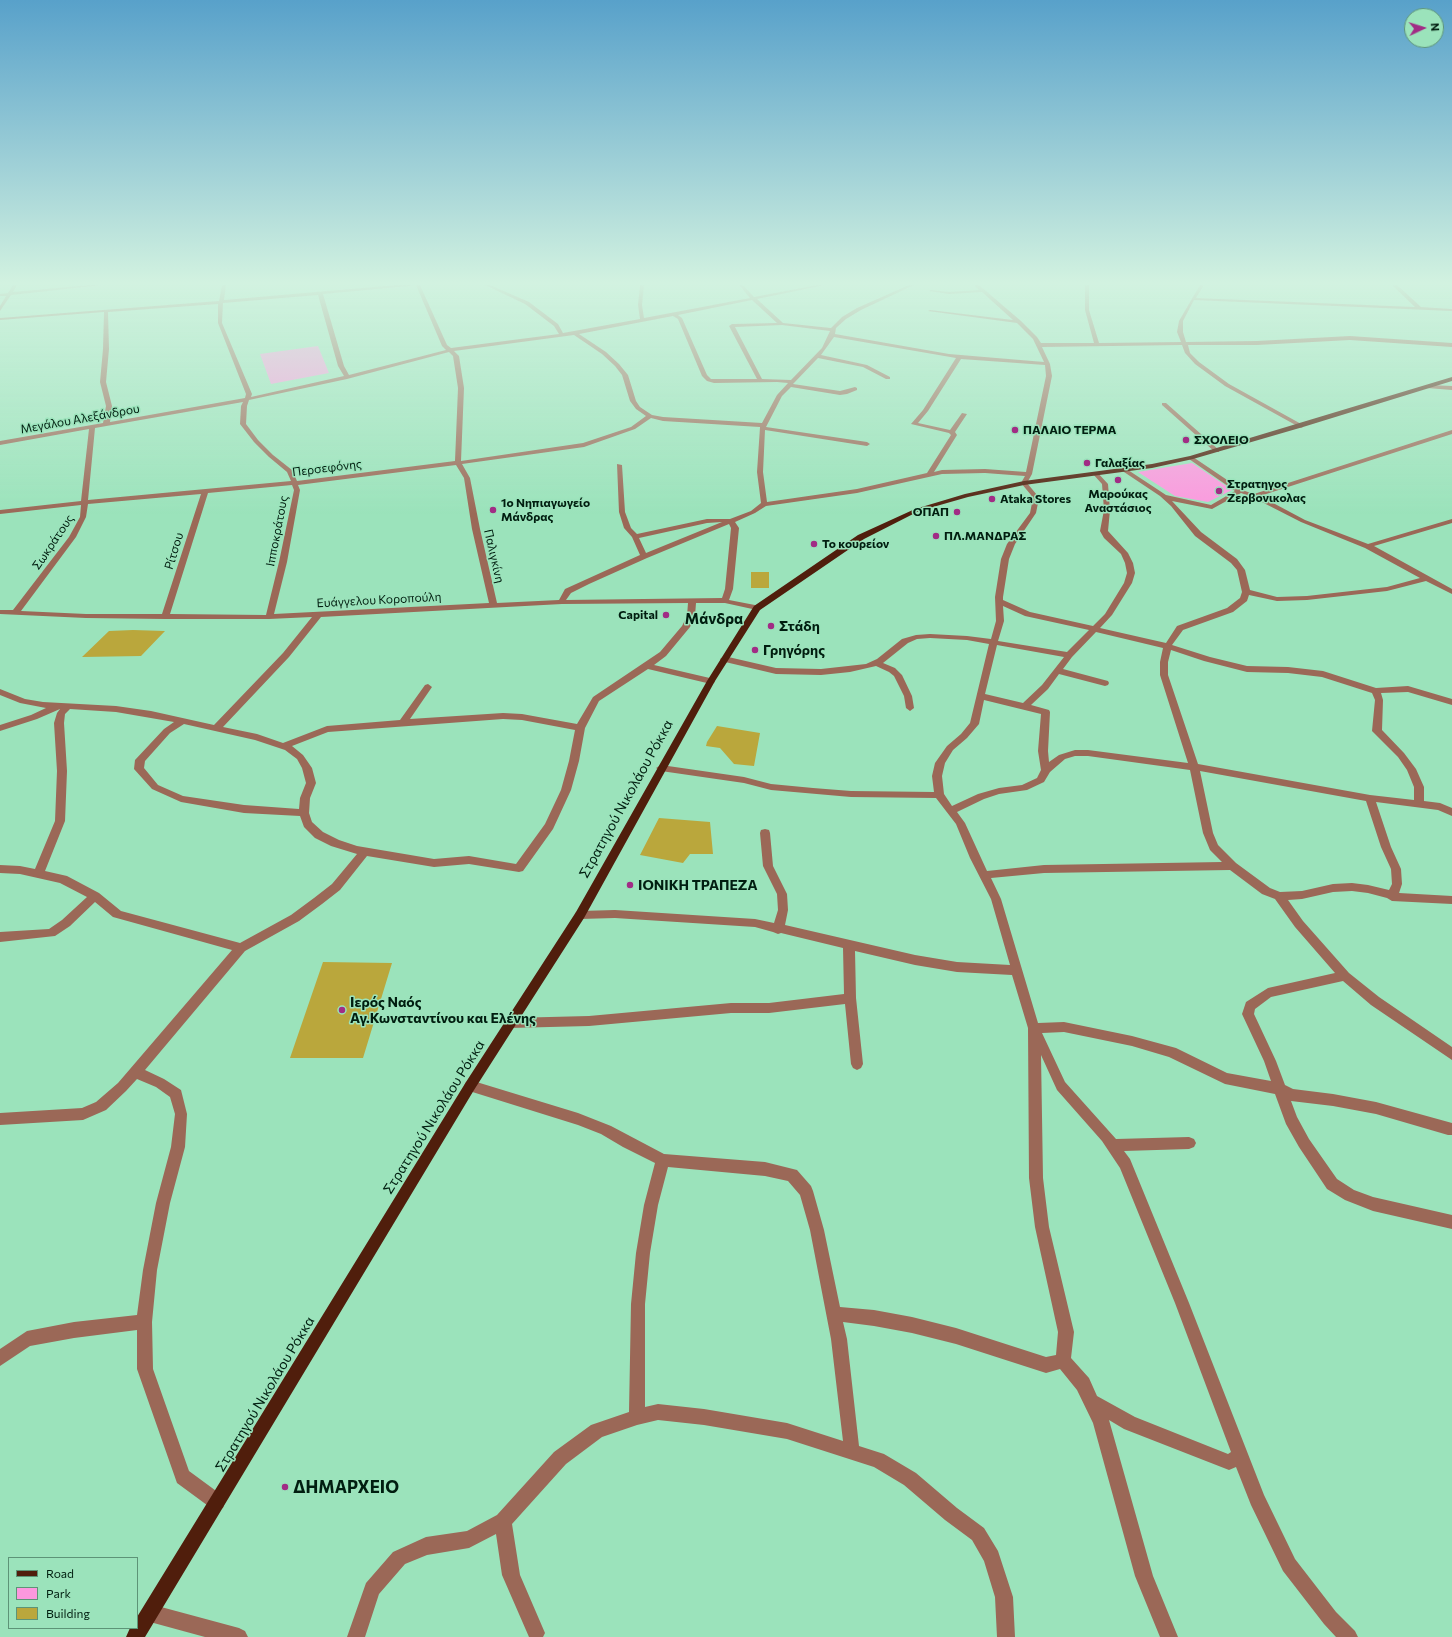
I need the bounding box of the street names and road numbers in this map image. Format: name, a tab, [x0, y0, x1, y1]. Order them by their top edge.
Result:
street label: Μεγάλου Αλεξάνδρου	[19, 401, 141, 437]
street label: Περσεφόνης	[291, 457, 363, 479]
street label: Ιπποκράτους	[263, 494, 291, 568]
street label: Σωκράτους	[29, 512, 77, 572]
street label: Παλιγκίνη	[481, 528, 507, 584]
street label: Ρίτσου	[162, 531, 186, 571]
street label: Ευάγγελου Κοροπούλη	[316, 590, 442, 610]
street label: Στρατηγού Νικολάου Ρόκκα	[575, 717, 677, 881]
street label: Στρατηγού Νικολάου Ρόκκα	[380, 1037, 488, 1197]
street label: Στρατηγού Νικολάου Ρόκκα	[212, 1313, 318, 1475]

